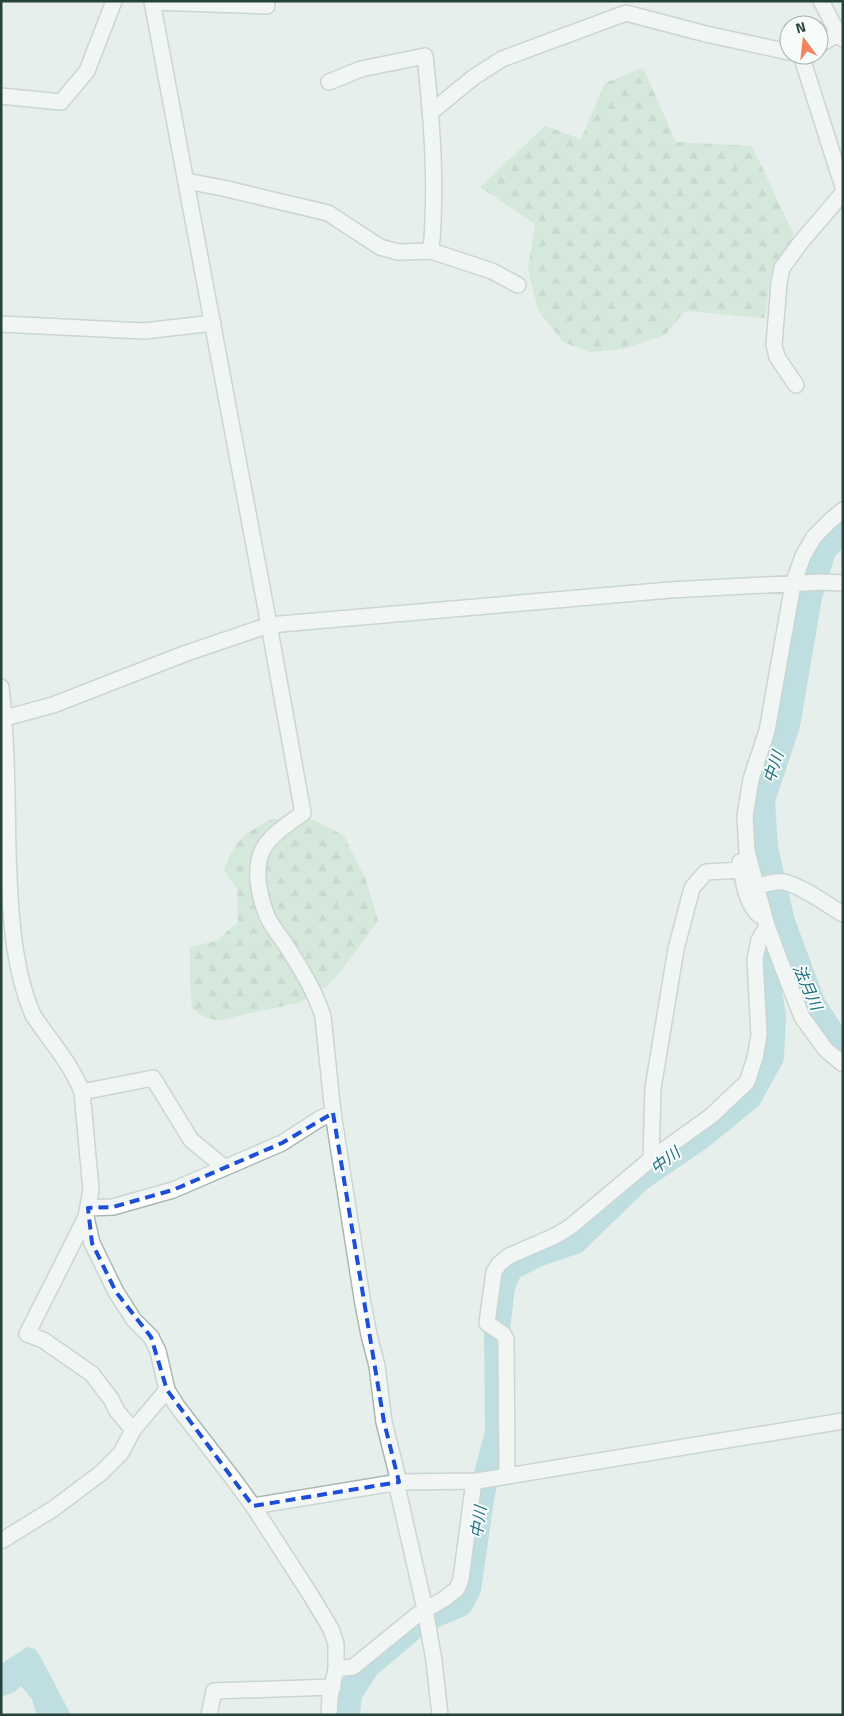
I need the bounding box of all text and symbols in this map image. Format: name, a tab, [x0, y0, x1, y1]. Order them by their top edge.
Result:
north arrow	[779, 15, 829, 65]
text: N	[793, 16, 808, 38]
water label: 中川	[757, 746, 790, 786]
water label: 法月川	[787, 960, 830, 1016]
water label: 中川	[645, 1140, 687, 1179]
water label: 中川	[464, 1503, 492, 1540]

